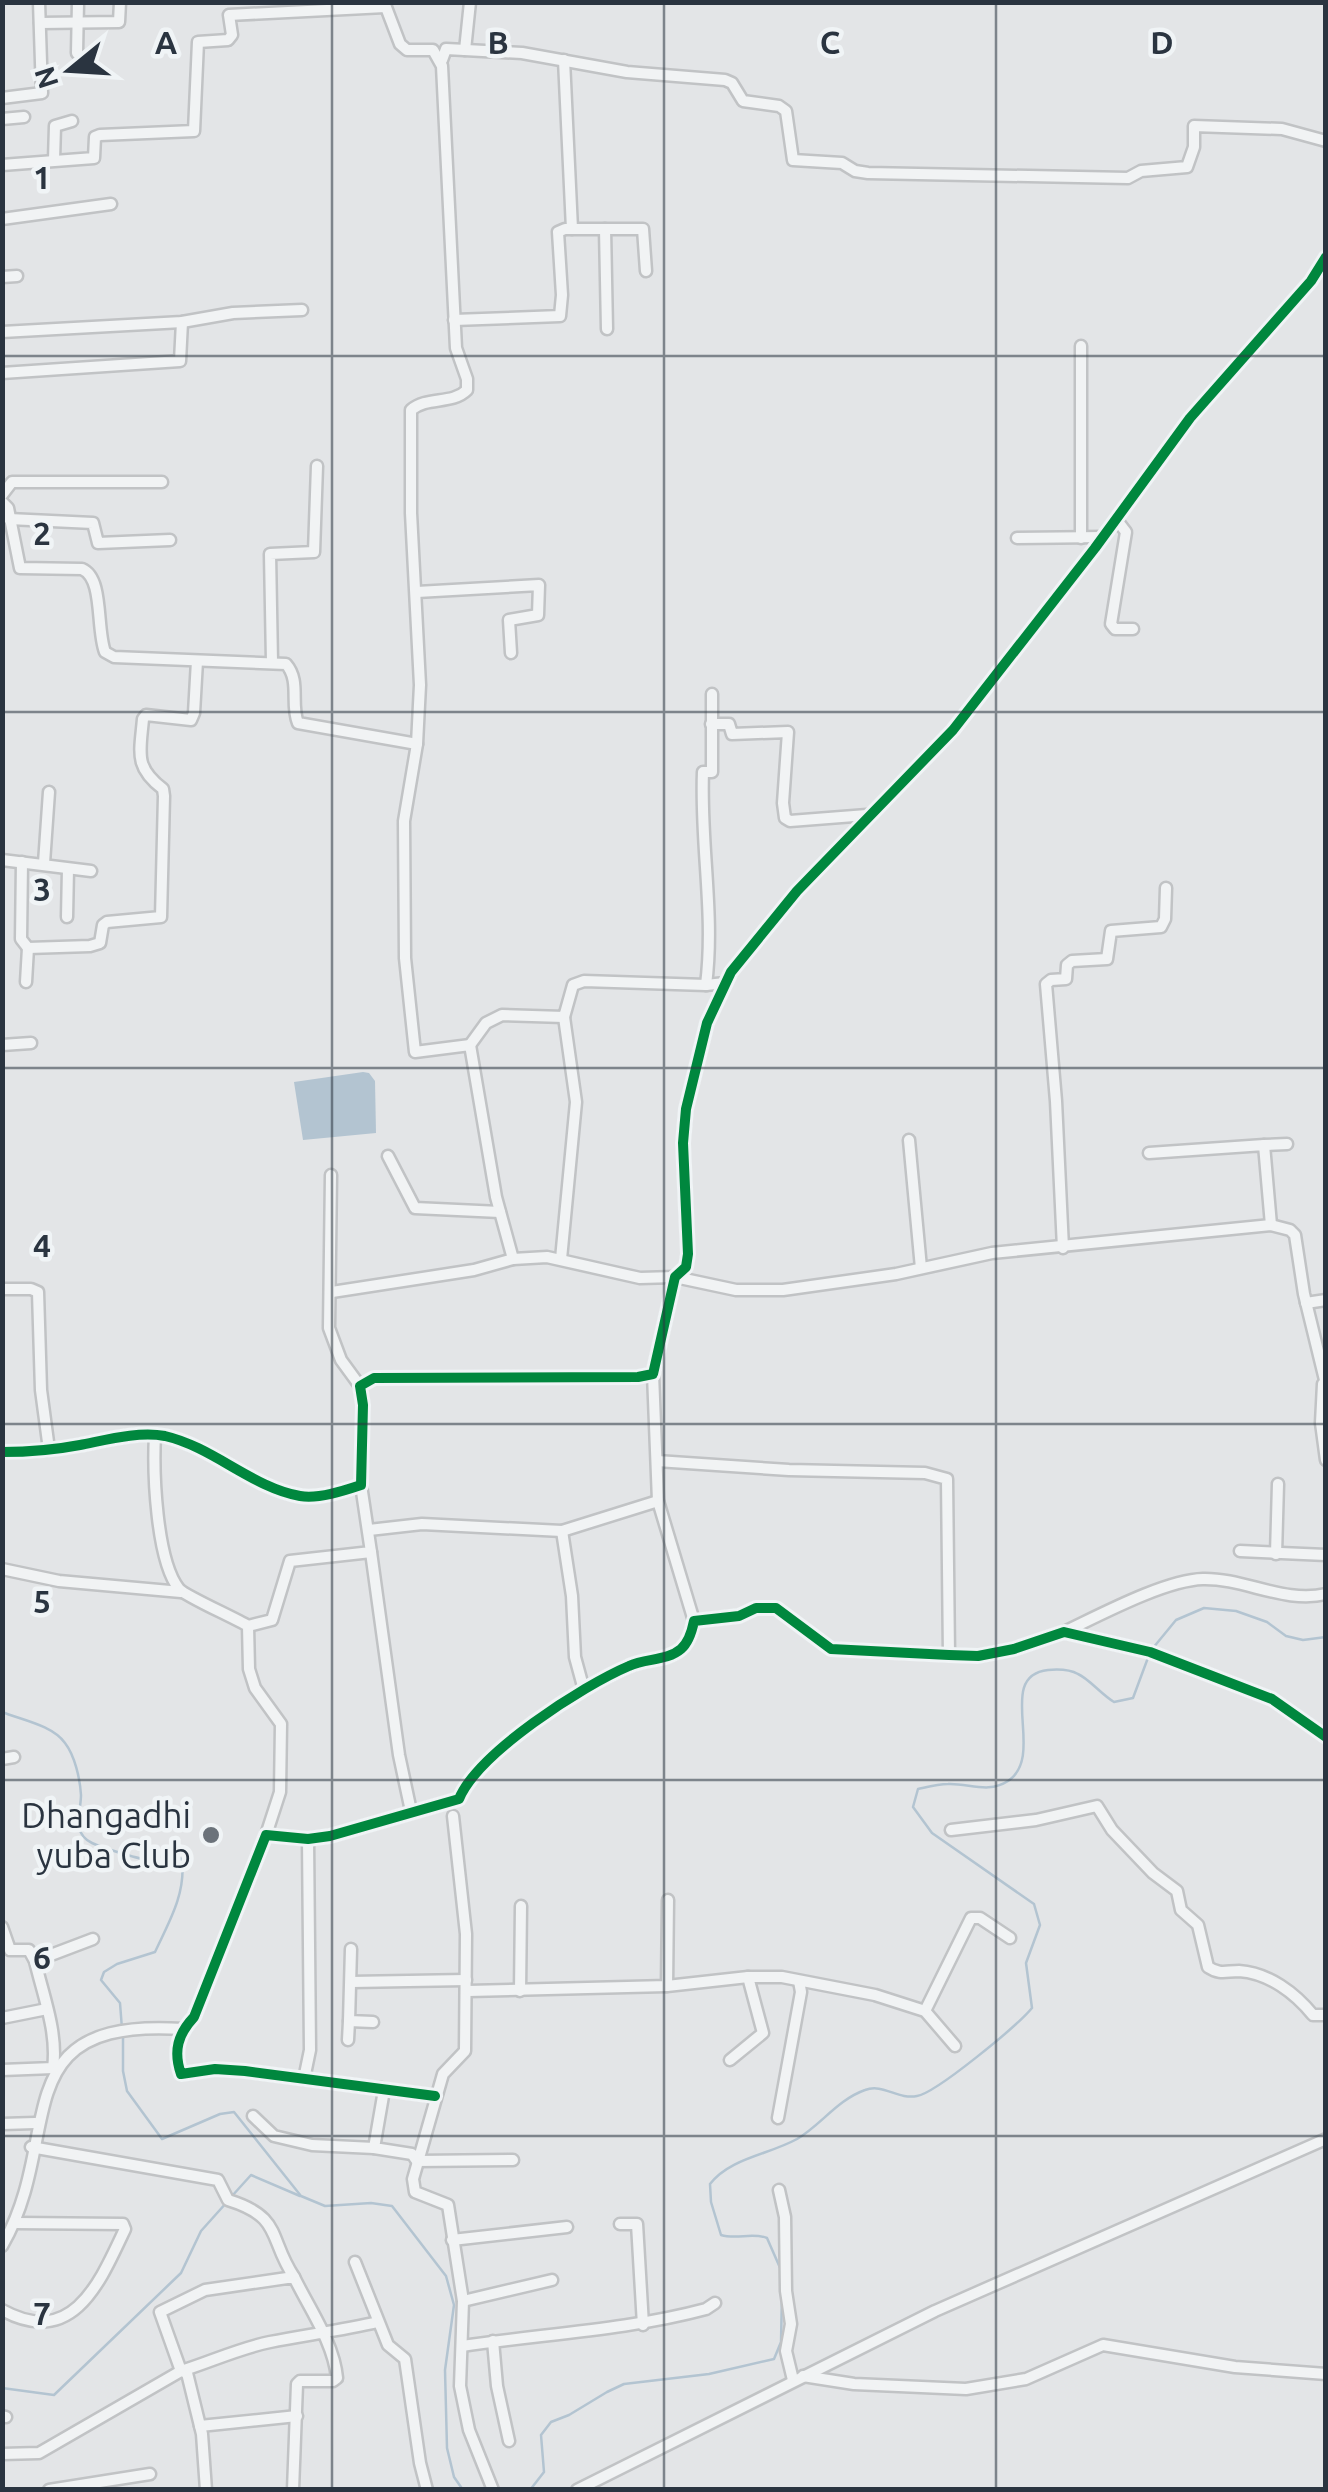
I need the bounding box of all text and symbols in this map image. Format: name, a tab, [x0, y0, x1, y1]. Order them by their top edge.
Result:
north arrow	[20, 20, 120, 120]
text: A	[155, 24, 178, 60]
text: B	[487, 24, 509, 60]
text: C	[820, 24, 840, 60]
text: D	[1150, 24, 1174, 60]
text: N	[28, 63, 64, 93]
text: 1	[33, 159, 51, 195]
text: 2	[33, 515, 51, 551]
text: 3	[33, 871, 51, 907]
text: 4	[33, 1227, 51, 1263]
text: 5	[33, 1583, 51, 1619]
place label: Dhangadhi yuba Club	[21, 1795, 191, 1875]
marker: Dhangadhi yuba Club	[200, 1824, 222, 1846]
text: 6	[33, 1939, 51, 1975]
text: 7	[33, 2295, 51, 2331]

